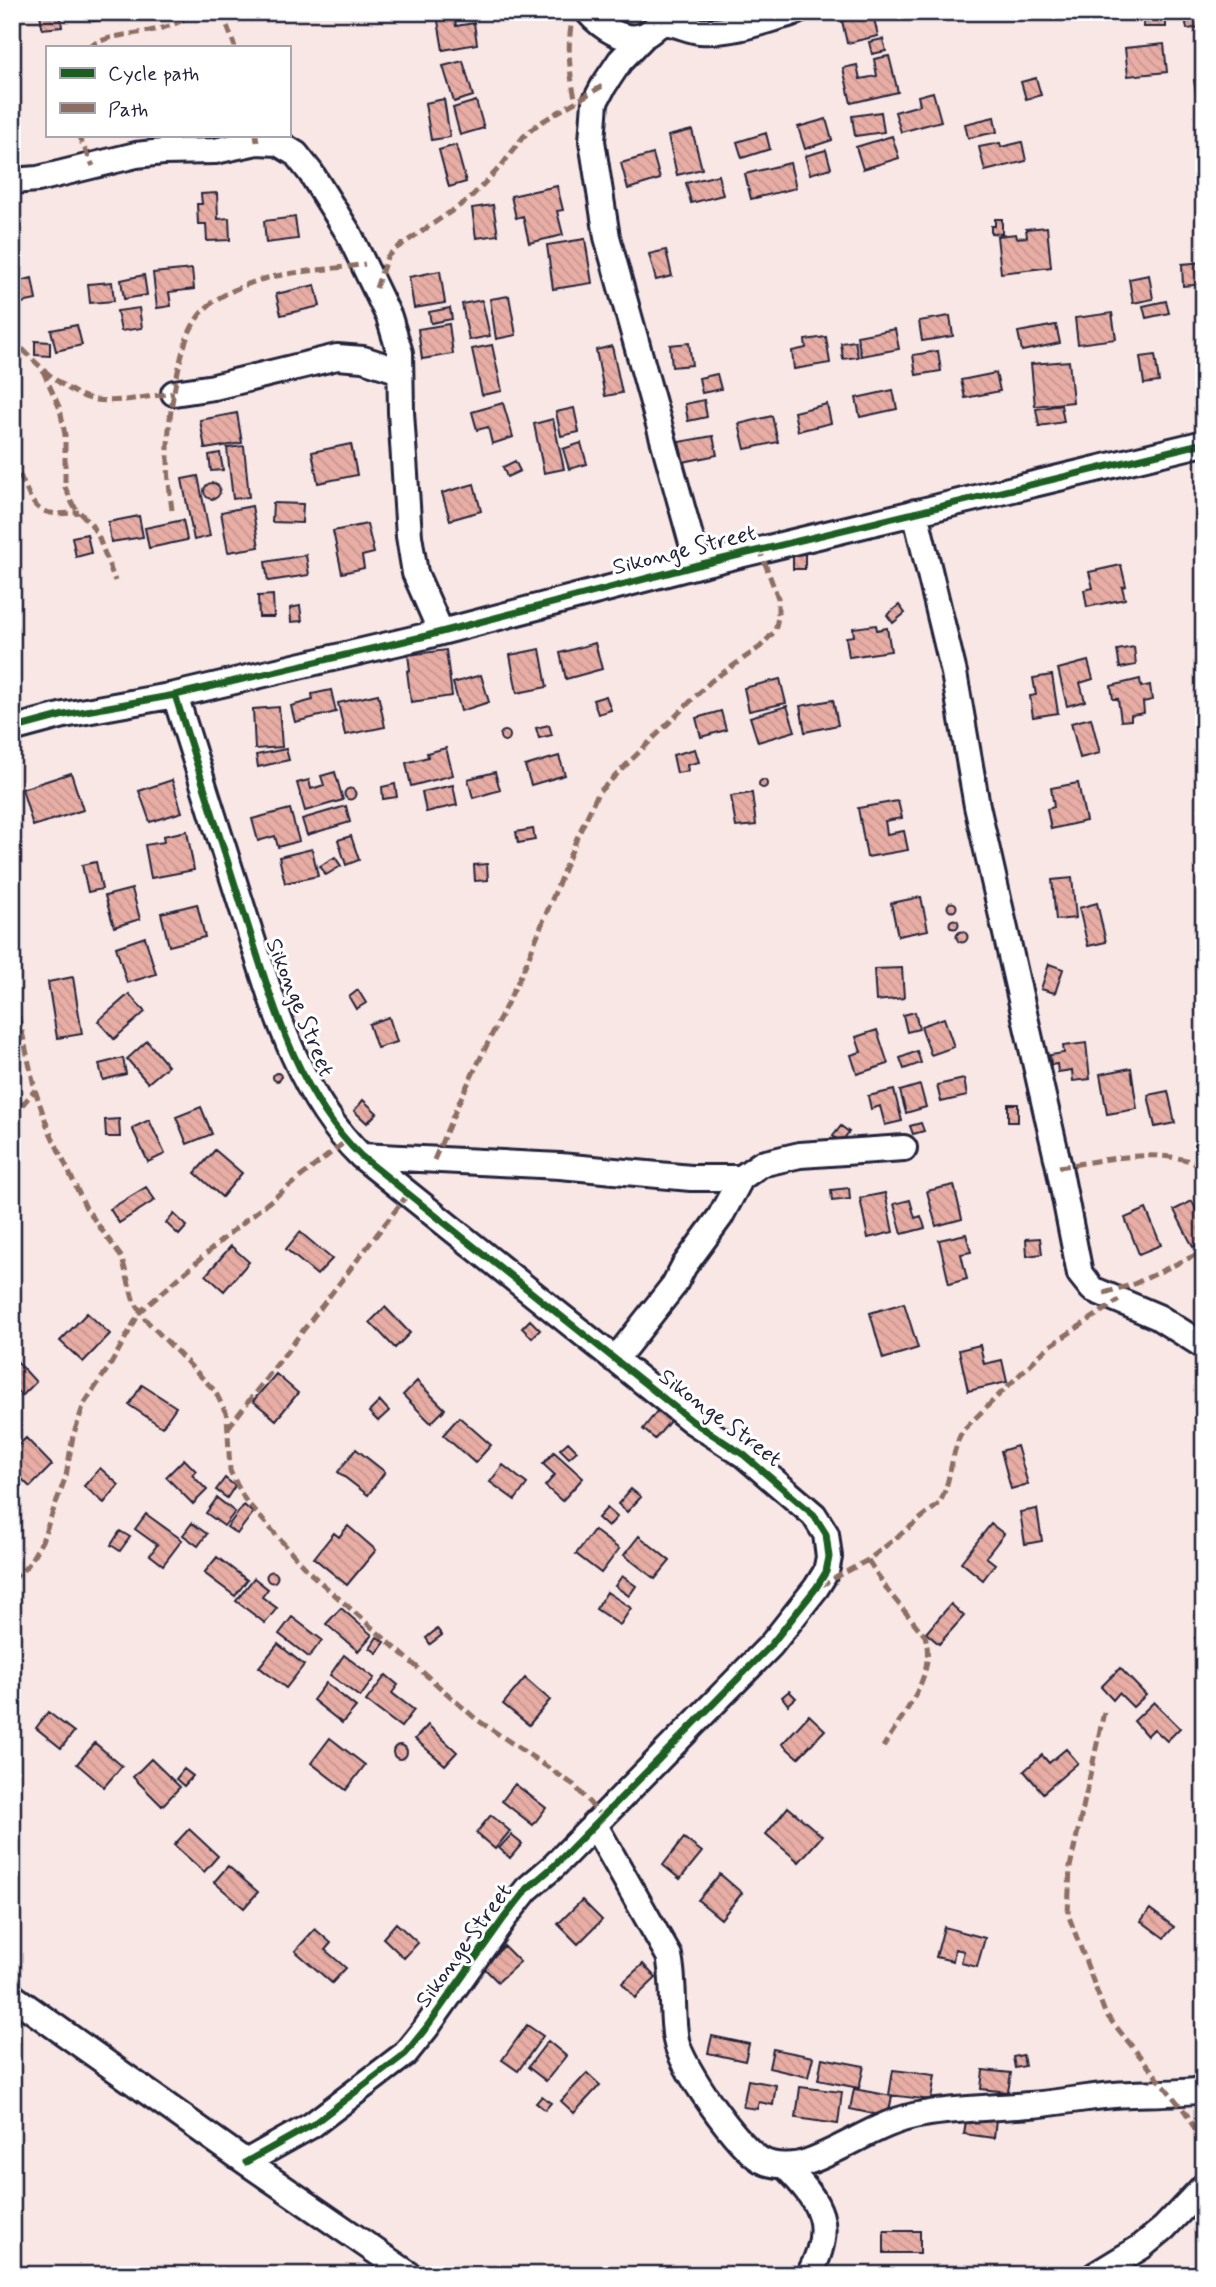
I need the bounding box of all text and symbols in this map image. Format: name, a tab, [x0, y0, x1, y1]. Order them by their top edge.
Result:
legend	[46, 46, 290, 136]
text: Cycle path	[108, 60, 199, 88]
text: Path	[108, 96, 148, 124]
street label: Sikonge Street	[610, 519, 759, 583]
street label: Sikonge Street	[258, 934, 341, 1081]
street label: Sikonge Street	[652, 1362, 787, 1475]
street label: Sikonge Street	[409, 1878, 520, 2014]

